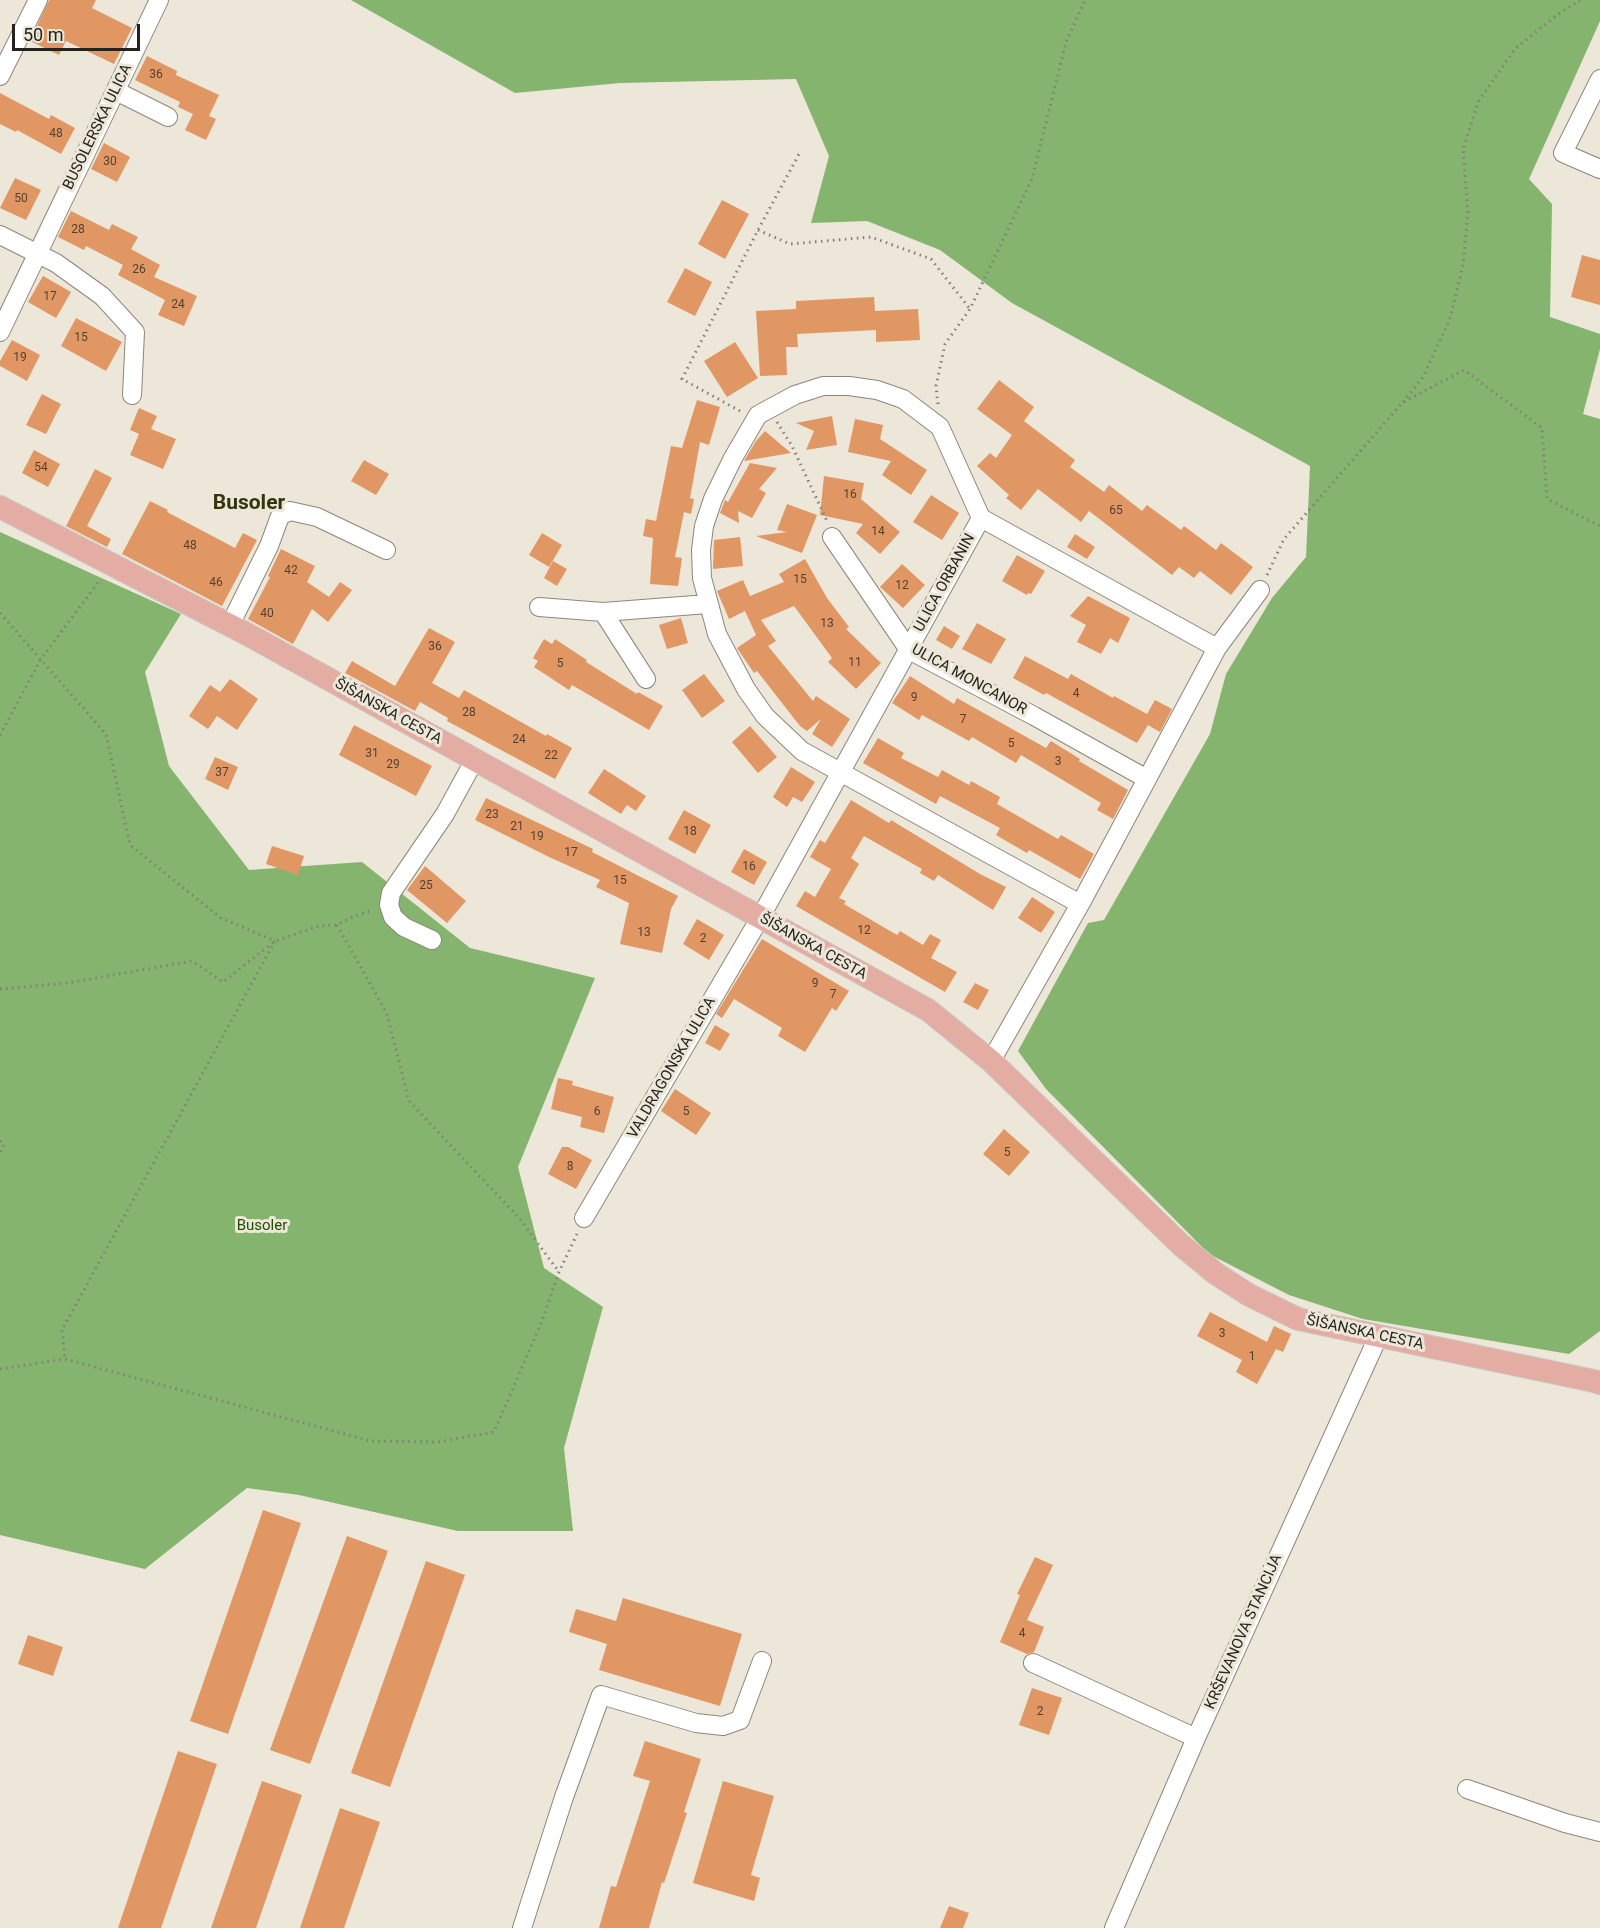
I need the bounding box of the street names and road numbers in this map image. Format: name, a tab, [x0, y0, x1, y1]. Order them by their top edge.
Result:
street label: BUSOLERSKA ULICA	[60, 61, 136, 193]
street label: ULICA ORBANIN	[911, 531, 979, 635]
street label: ULICA MONCANOR	[908, 641, 1030, 719]
street label: ŠIŠANSKA CESTA	[331, 675, 445, 749]
street label: ŠIŠANSKA CESTA	[756, 910, 870, 984]
street label: VALDRAGONSKA ULICA	[624, 994, 720, 1142]
street label: ŠIŠANSKA CESTA	[1305, 1312, 1425, 1354]
street label: KRŠEVANOVA STANCIJA	[1202, 1552, 1286, 1712]

